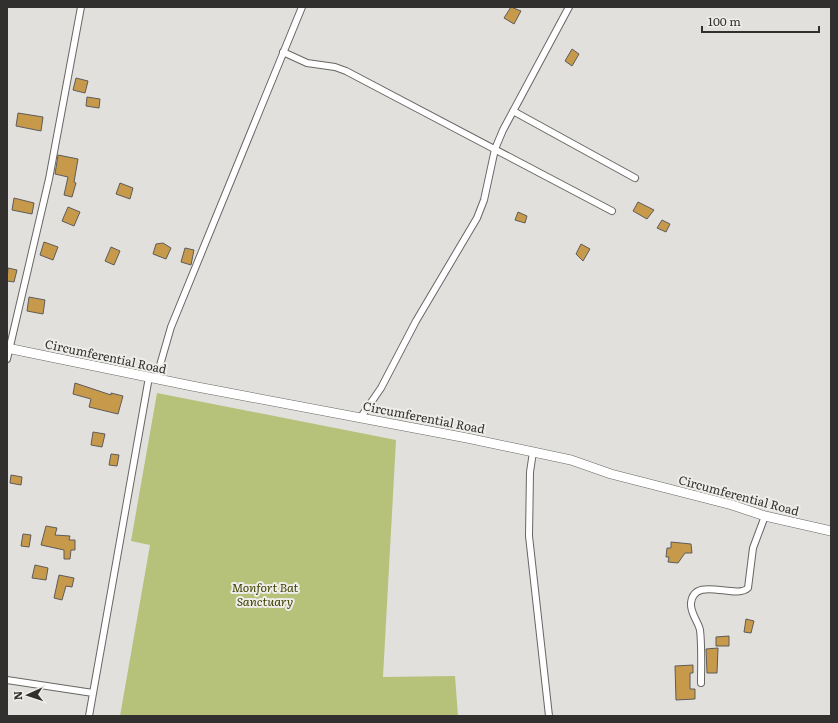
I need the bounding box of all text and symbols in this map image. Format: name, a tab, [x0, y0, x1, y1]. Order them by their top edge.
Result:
scale bar	[702, 8, 819, 34]
text: 100 m	[708, 12, 741, 30]
street label: Circumferential Road	[44, 334, 169, 378]
street label: Circumferential Road	[361, 396, 487, 438]
street label: Circumferential Road	[677, 470, 802, 520]
park label: Monfort Bat Sanctuary	[232, 578, 298, 610]
north arrow	[8, 675, 48, 715]
text: N	[9, 691, 25, 701]

